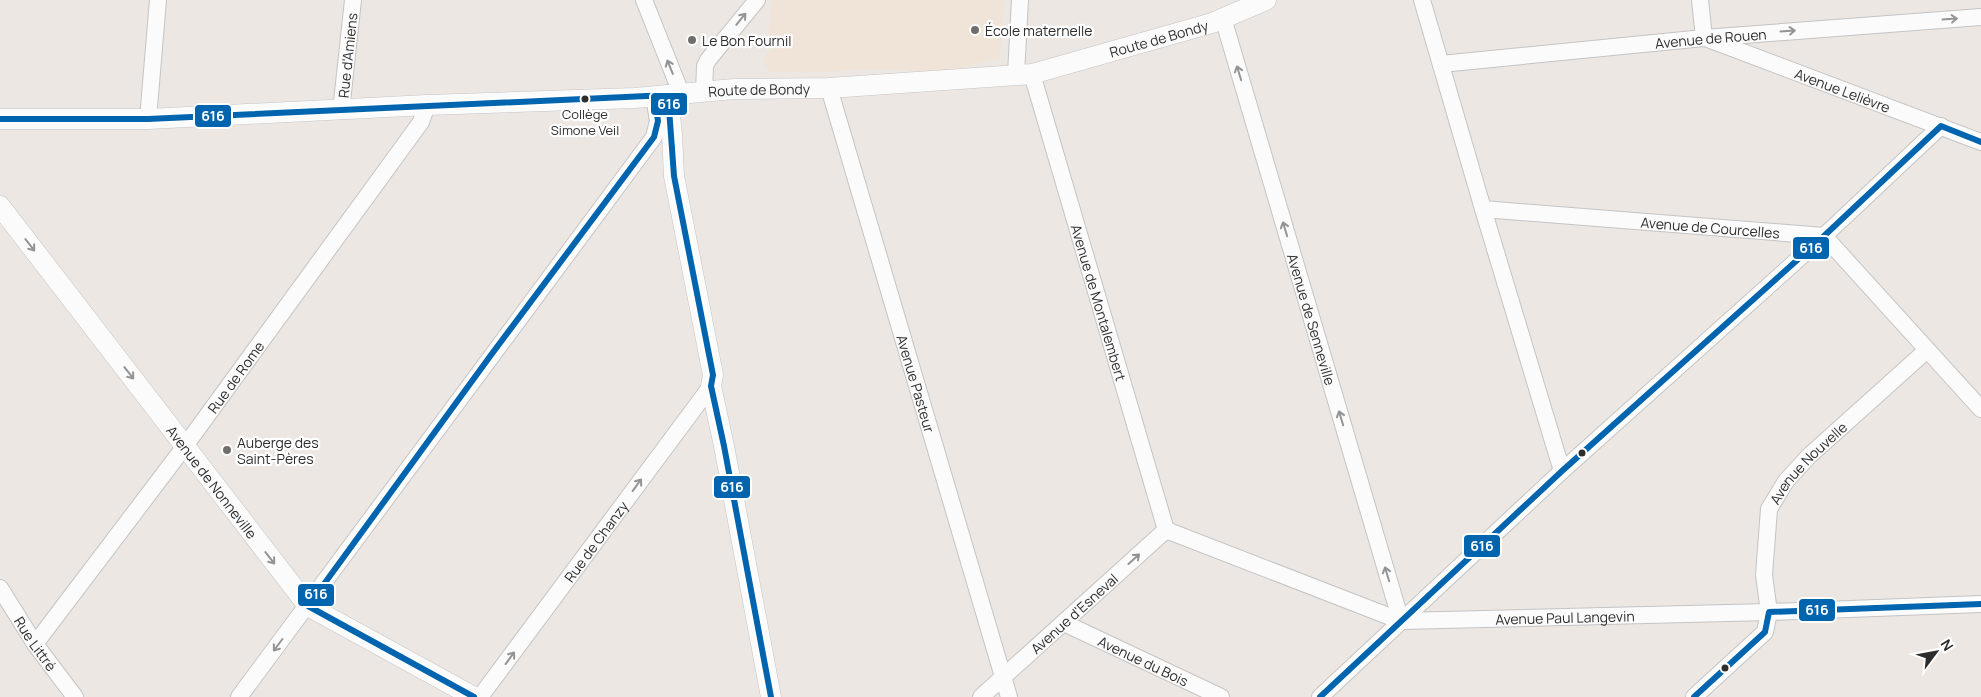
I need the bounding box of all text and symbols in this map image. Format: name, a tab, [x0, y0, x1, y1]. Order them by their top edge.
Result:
street label: Rue d'Amiens	[333, 12, 361, 99]
one-way arrow	[736, 13, 747, 26]
street label: Route de Bondy	[1107, 15, 1211, 61]
one-way arrow	[1941, 15, 1957, 24]
place label: École maternelle	[985, 21, 1092, 40]
marker: École maternelle	[969, 24, 981, 36]
street label: Avenue de Rouen	[1654, 24, 1767, 52]
one-way arrow	[1779, 27, 1795, 36]
place label: Le Bon Fournil	[702, 31, 791, 50]
marker: Le Bon Fournil	[686, 34, 698, 46]
one-way arrow	[665, 60, 675, 75]
street label: Avenue Lelièvre	[1792, 63, 1893, 117]
one-way arrow	[1233, 65, 1243, 81]
street label: Route de Bondy	[707, 79, 811, 101]
line badge: 616	[650, 92, 688, 116]
marker: Collège Simone Veil	[580, 94, 590, 104]
text: 616	[657, 94, 681, 113]
line badge: 616	[194, 104, 232, 128]
place label: Collège Simone Veil	[551, 105, 619, 139]
text: 616	[201, 106, 225, 125]
street label: Avenue de Courcelles	[1640, 212, 1781, 242]
one-way arrow	[1279, 221, 1289, 237]
street label: Avenue de Montalembert	[1067, 222, 1131, 383]
line badge: 616	[1792, 236, 1830, 260]
one-way arrow	[24, 238, 35, 251]
text: 616	[1799, 238, 1823, 257]
street label: Avenue de Senneville	[1283, 251, 1340, 387]
street label: Avenue Pasteur	[893, 332, 940, 434]
street label: Rue de Rome	[203, 337, 268, 417]
one-way arrow	[123, 367, 134, 380]
one-way arrow	[1336, 411, 1346, 427]
street label: Avenue Nouvelle	[1765, 417, 1851, 508]
street label: Avenue de Nonneville	[163, 421, 262, 542]
place label: Auberge des Saint-Pères	[237, 433, 319, 468]
marker: Auberge des Saint-Pères	[221, 444, 233, 456]
unlabelled marker	[1577, 448, 1587, 458]
line badge: 616	[713, 475, 751, 499]
text: 616	[720, 477, 744, 496]
one-way arrow	[632, 479, 643, 492]
street label: Rue de Chanzy	[559, 496, 632, 586]
line badge: 616	[1463, 534, 1501, 558]
text: 616	[1470, 536, 1494, 555]
one-way arrow	[265, 551, 276, 564]
one-way arrow	[1128, 553, 1141, 565]
one-way arrow	[1382, 566, 1392, 582]
street label: Avenue d'Esneval	[1026, 569, 1121, 658]
line badge: 616	[297, 583, 335, 607]
text: 616	[304, 584, 328, 603]
line badge: 616	[1798, 598, 1836, 622]
text: 616	[1805, 600, 1829, 619]
street label: Avenue Paul Langevin	[1495, 606, 1635, 628]
street label: Rue Littré	[10, 613, 61, 675]
north arrow	[1911, 627, 1961, 677]
street label: Avenue du Bois	[1095, 631, 1192, 690]
text: N	[1937, 636, 1958, 654]
one-way arrow	[273, 638, 283, 652]
one-way arrow	[504, 652, 515, 665]
unlabelled marker	[1720, 663, 1730, 673]

